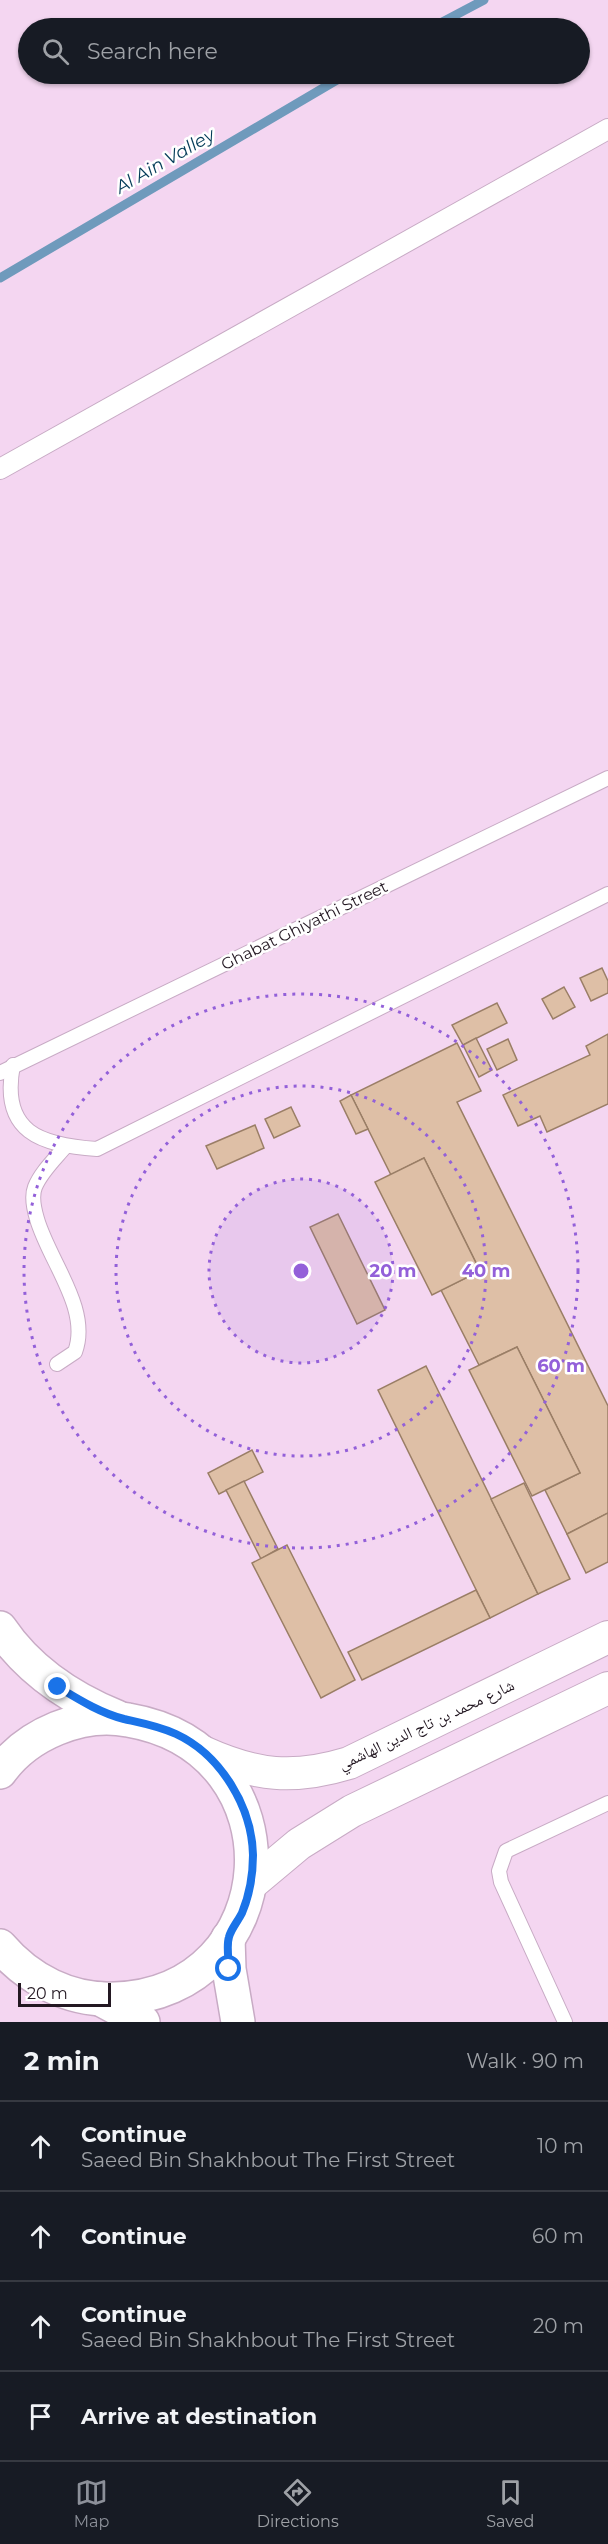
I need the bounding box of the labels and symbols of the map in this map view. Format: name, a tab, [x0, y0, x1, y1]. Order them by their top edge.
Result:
water label: Al Ain Valley	[111, 123, 220, 199]
street label: Ghabat Ghiyathi Street	[218, 877, 391, 974]
text: 20 m	[370, 1260, 416, 1282]
text: 40 m	[462, 1260, 510, 1282]
centre of rings	[291, 1261, 311, 1281]
text: 60 m	[537, 1355, 585, 1377]
route end	[44, 1673, 70, 1699]
street label: شارع محمد بن تاج الدين الهاشمي	[335, 1675, 519, 1776]
route start	[215, 1955, 241, 1981]
scale bar	[18, 1980, 111, 2008]

